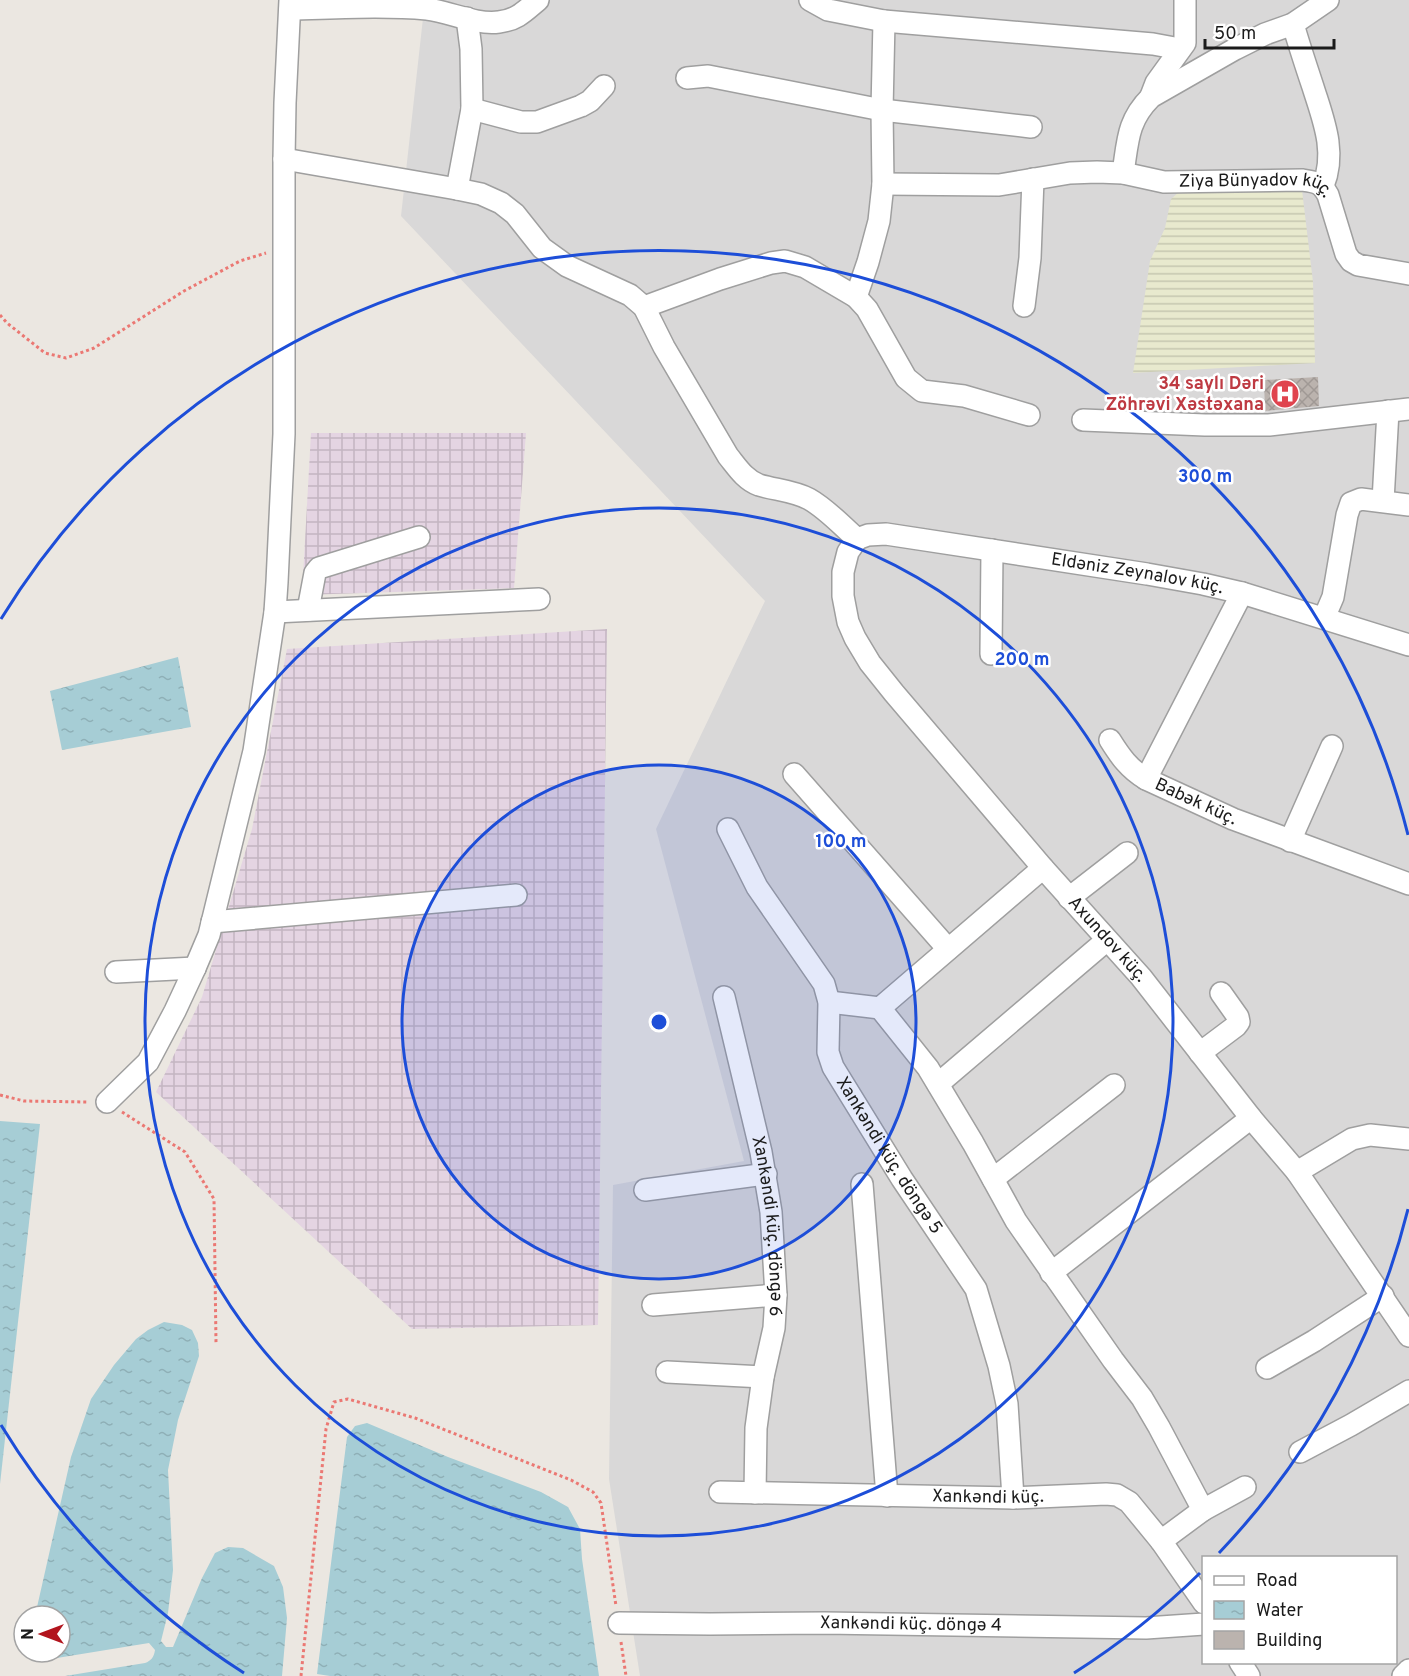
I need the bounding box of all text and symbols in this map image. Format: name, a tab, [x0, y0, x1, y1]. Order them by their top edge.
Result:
scale bar	[1205, 12, 1334, 50]
text: 50 m	[1214, 23, 1256, 46]
street label: Ziya Bünyadov küç.	[1179, 168, 1339, 202]
place label: 34 saylı Dəri Zöhrəvi Xəstəxana	[1106, 373, 1264, 417]
hospital icon: 34 saylı Dəri Zöhrəvi Xəstəxana	[1269, 378, 1301, 410]
text: 300 m	[1178, 466, 1232, 489]
street label: Eldəniz Zeynalov küç.	[1049, 548, 1226, 600]
text: 200 m	[994, 649, 1050, 672]
street label: Babək küç.	[1151, 773, 1240, 831]
text: 100 m	[815, 831, 867, 854]
street label: Axundov küç.	[1063, 892, 1152, 987]
centre of rings	[649, 1012, 669, 1032]
street label: Xankəndi küç. döngə 5	[830, 1073, 947, 1239]
street label: Xankəndi küç. döngə 6	[746, 1134, 788, 1317]
street label: Xankəndi küç.	[932, 1485, 1044, 1510]
legend	[1202, 1556, 1397, 1664]
text: Road	[1256, 1570, 1298, 1593]
text: Water	[1256, 1600, 1303, 1623]
north arrow	[12, 1604, 72, 1664]
street label: Xankəndi küç. döngə 4	[820, 1611, 1002, 1637]
text: N	[19, 1628, 39, 1640]
text: Building	[1256, 1630, 1322, 1653]

